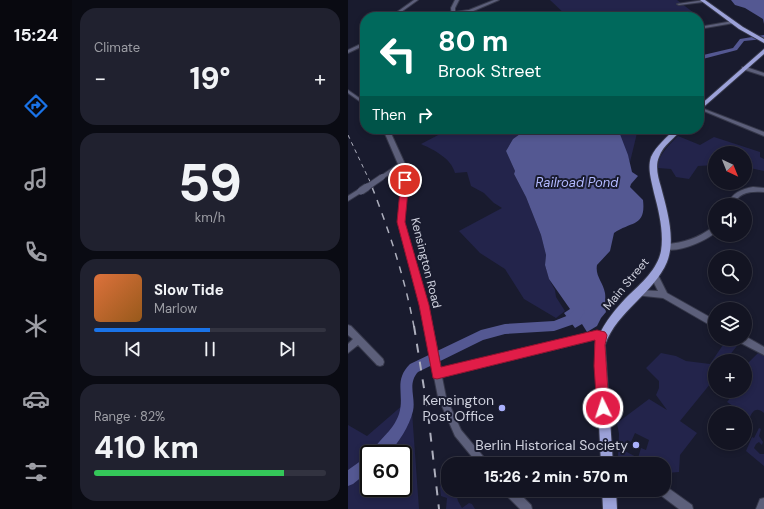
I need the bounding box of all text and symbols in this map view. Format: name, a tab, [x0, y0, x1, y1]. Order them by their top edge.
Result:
text: 15:24	[14, 23, 58, 47]
text: 80 m	[438, 23, 508, 60]
icon: left	[372, 28, 424, 80]
text: Climate	[94, 39, 140, 56]
text: 19°	[189, 59, 231, 98]
text: Brook Street	[438, 59, 541, 83]
text: −	[94, 64, 106, 93]
text: +	[314, 64, 326, 93]
icon: directions	[22, 92, 50, 120]
icon: right	[414, 104, 436, 126]
text: Then	[372, 105, 406, 125]
north arrow	[708, 146, 752, 190]
map controls	[708, 146, 752, 450]
text: 59	[178, 149, 242, 217]
pin	[388, 163, 422, 197]
icon: music	[22, 165, 50, 193]
icon: arrive	[394, 169, 416, 191]
water label: Railroad Pond	[536, 174, 619, 191]
button: sound	[708, 198, 752, 242]
text: km/h	[195, 209, 225, 226]
street label: Kensington Road	[407, 216, 445, 310]
icon: phone	[22, 238, 50, 266]
button: search	[708, 250, 752, 294]
street label: Main Street	[599, 254, 653, 314]
text: Slow Tide	[154, 280, 224, 300]
text: Marlow	[154, 300, 197, 317]
button: layers	[708, 302, 752, 346]
icon: climate	[22, 312, 50, 340]
icon: previous	[122, 338, 144, 360]
icon: pause	[199, 338, 221, 360]
icon: next	[276, 338, 298, 360]
button: +	[708, 354, 752, 398]
icon: car	[22, 385, 50, 413]
position arrow	[582, 387, 624, 429]
place label: Kensington Post Office	[422, 391, 494, 425]
marker: Kensington Post Office	[497, 403, 507, 413]
button: −	[708, 406, 752, 450]
text: Range · 82%	[94, 408, 165, 425]
text: 410 km	[94, 428, 199, 467]
place label: Berlin Historical Society	[475, 436, 628, 454]
marker: Berlin Historical Society	[631, 440, 641, 450]
speed limit sign: 60	[360, 445, 412, 497]
icon: filters	[22, 458, 50, 486]
text: 15:26 · 2 min · 570 m	[484, 467, 628, 487]

